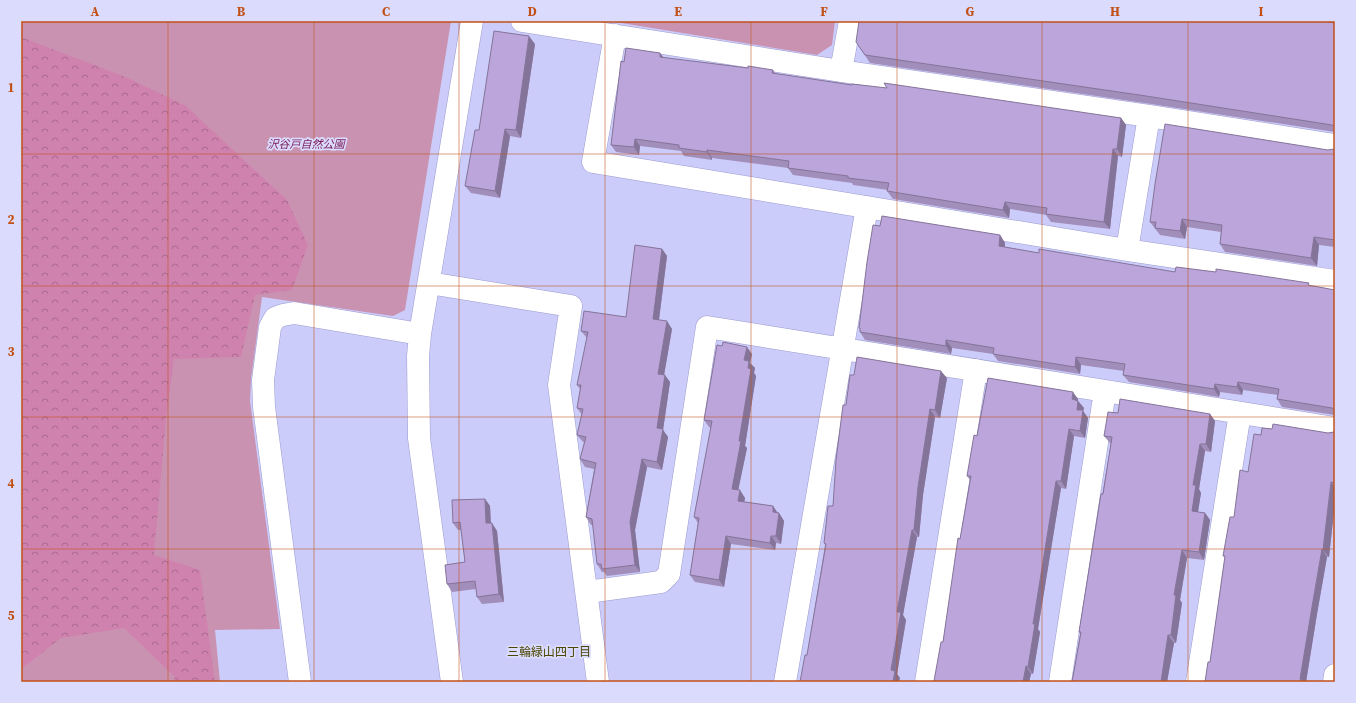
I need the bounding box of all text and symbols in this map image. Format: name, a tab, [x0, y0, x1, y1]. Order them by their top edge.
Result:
text: A	[91, 3, 100, 20]
text: B	[237, 3, 246, 20]
text: C	[382, 3, 390, 20]
text: D	[527, 3, 537, 20]
text: E	[674, 3, 682, 20]
text: F	[820, 3, 828, 20]
text: G	[966, 3, 975, 20]
text: H	[1110, 3, 1120, 20]
text: I	[1258, 3, 1264, 20]
text: 1	[7, 79, 15, 96]
park label: 沢谷戸自然公園	[268, 137, 346, 152]
text: 2	[7, 211, 15, 228]
text: 3	[7, 343, 15, 360]
text: 4	[7, 475, 15, 492]
text: 5	[7, 607, 15, 624]
district label: 三輪緑山四丁目	[507, 644, 591, 660]

